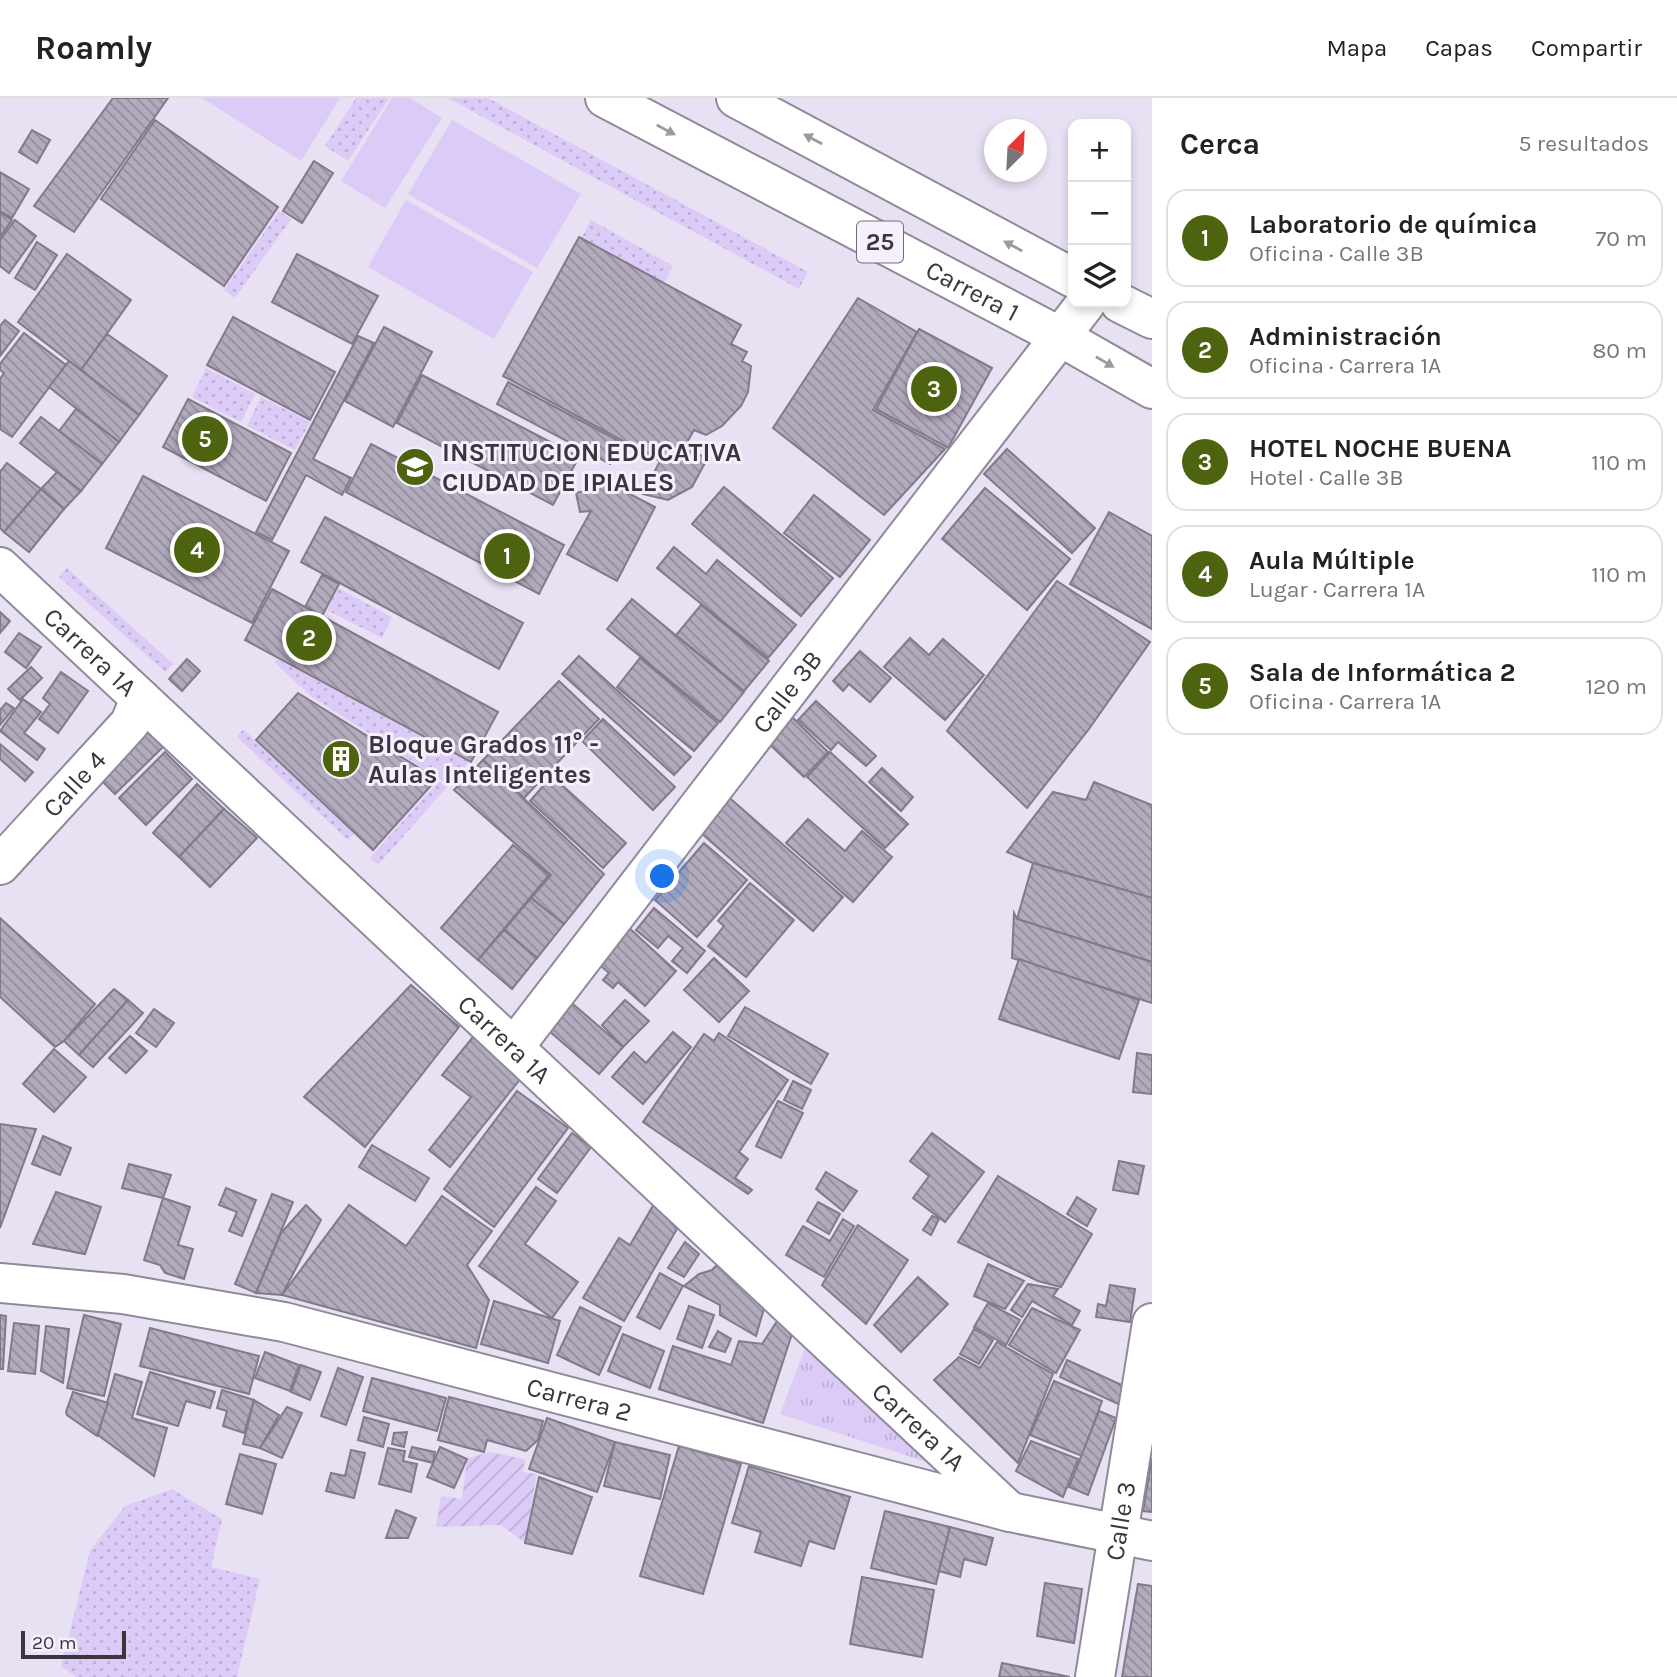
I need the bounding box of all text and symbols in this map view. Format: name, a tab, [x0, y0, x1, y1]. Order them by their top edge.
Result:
text: Roamly	[35, 29, 152, 67]
text: Mapa	[1326, 34, 1387, 62]
text: Capas	[1425, 34, 1493, 62]
text: Compartir	[1531, 34, 1642, 62]
north arrow	[984, 119, 1047, 182]
map controls	[1068, 119, 1131, 308]
button: +	[1068, 119, 1131, 182]
one-way arrow	[656, 124, 676, 135]
text: Cerca	[1180, 126, 1260, 162]
text: 5 resultados	[1518, 130, 1649, 157]
one-way arrow	[803, 133, 822, 145]
button: −	[1068, 182, 1131, 245]
text: Laboratorio de química	[1249, 209, 1537, 240]
road number: 25	[857, 222, 903, 262]
text: 1	[1201, 225, 1209, 252]
text: 70 m	[1596, 225, 1647, 252]
one-way arrow	[1003, 240, 1023, 252]
text: Oficina · Calle 3B	[1249, 240, 1424, 267]
button: layers	[1068, 245, 1131, 308]
street label: Carrera 1	[920, 254, 1024, 328]
text: Administración	[1249, 321, 1442, 352]
text: 2	[1198, 337, 1212, 364]
text: 80 m	[1592, 337, 1647, 364]
text: Oficina · Carrera 1A	[1249, 352, 1441, 379]
one-way arrow	[1095, 356, 1115, 368]
pin: 3	[911, 363, 957, 415]
pin: 5	[182, 413, 228, 465]
text: HOTEL NOCHE BUENA	[1249, 433, 1512, 464]
place label: INSTITUCION EDUCATIVA CIUDAD DE IPIALES	[442, 437, 741, 498]
school or university icon: INSTITUCION EDUCATIVA CIUDAD DE IPIALES	[394, 446, 436, 488]
text: 3	[1198, 449, 1212, 476]
text: 110 m	[1591, 449, 1647, 476]
text: Hotel · Calle 3B	[1249, 464, 1404, 491]
pin: 4	[174, 524, 220, 576]
pin: 1	[484, 530, 530, 582]
text: Aula Múltiple	[1249, 545, 1415, 576]
text: 4	[1198, 561, 1212, 588]
text: 110 m	[1591, 561, 1647, 588]
text: Lugar · Carrera 1A	[1249, 576, 1425, 603]
street label: Carrera 1A	[37, 601, 143, 703]
pin: 2	[286, 612, 332, 664]
street label: Calle 3B	[746, 645, 829, 740]
text: Sala de Informática 2	[1249, 657, 1515, 688]
text: 5	[1198, 673, 1212, 700]
text: 120 m	[1585, 673, 1647, 700]
text: Oficina · Carrera 1A	[1249, 688, 1441, 715]
place label: Bloque Grados 11° - Aulas Inteligentes	[368, 729, 599, 790]
building icon: Bloque Grados 11° - Aulas Inteligentes	[320, 738, 362, 780]
street label: Calle 4	[37, 745, 113, 824]
your location	[645, 859, 679, 893]
street label: Carrera 1A	[451, 989, 557, 1090]
street label: Carrera 2	[523, 1371, 635, 1428]
street label: Carrera 1A	[865, 1376, 971, 1478]
street label: Calle 3	[1099, 1479, 1142, 1563]
scale bar	[21, 1628, 126, 1660]
text: 20 m	[32, 1632, 77, 1654]

